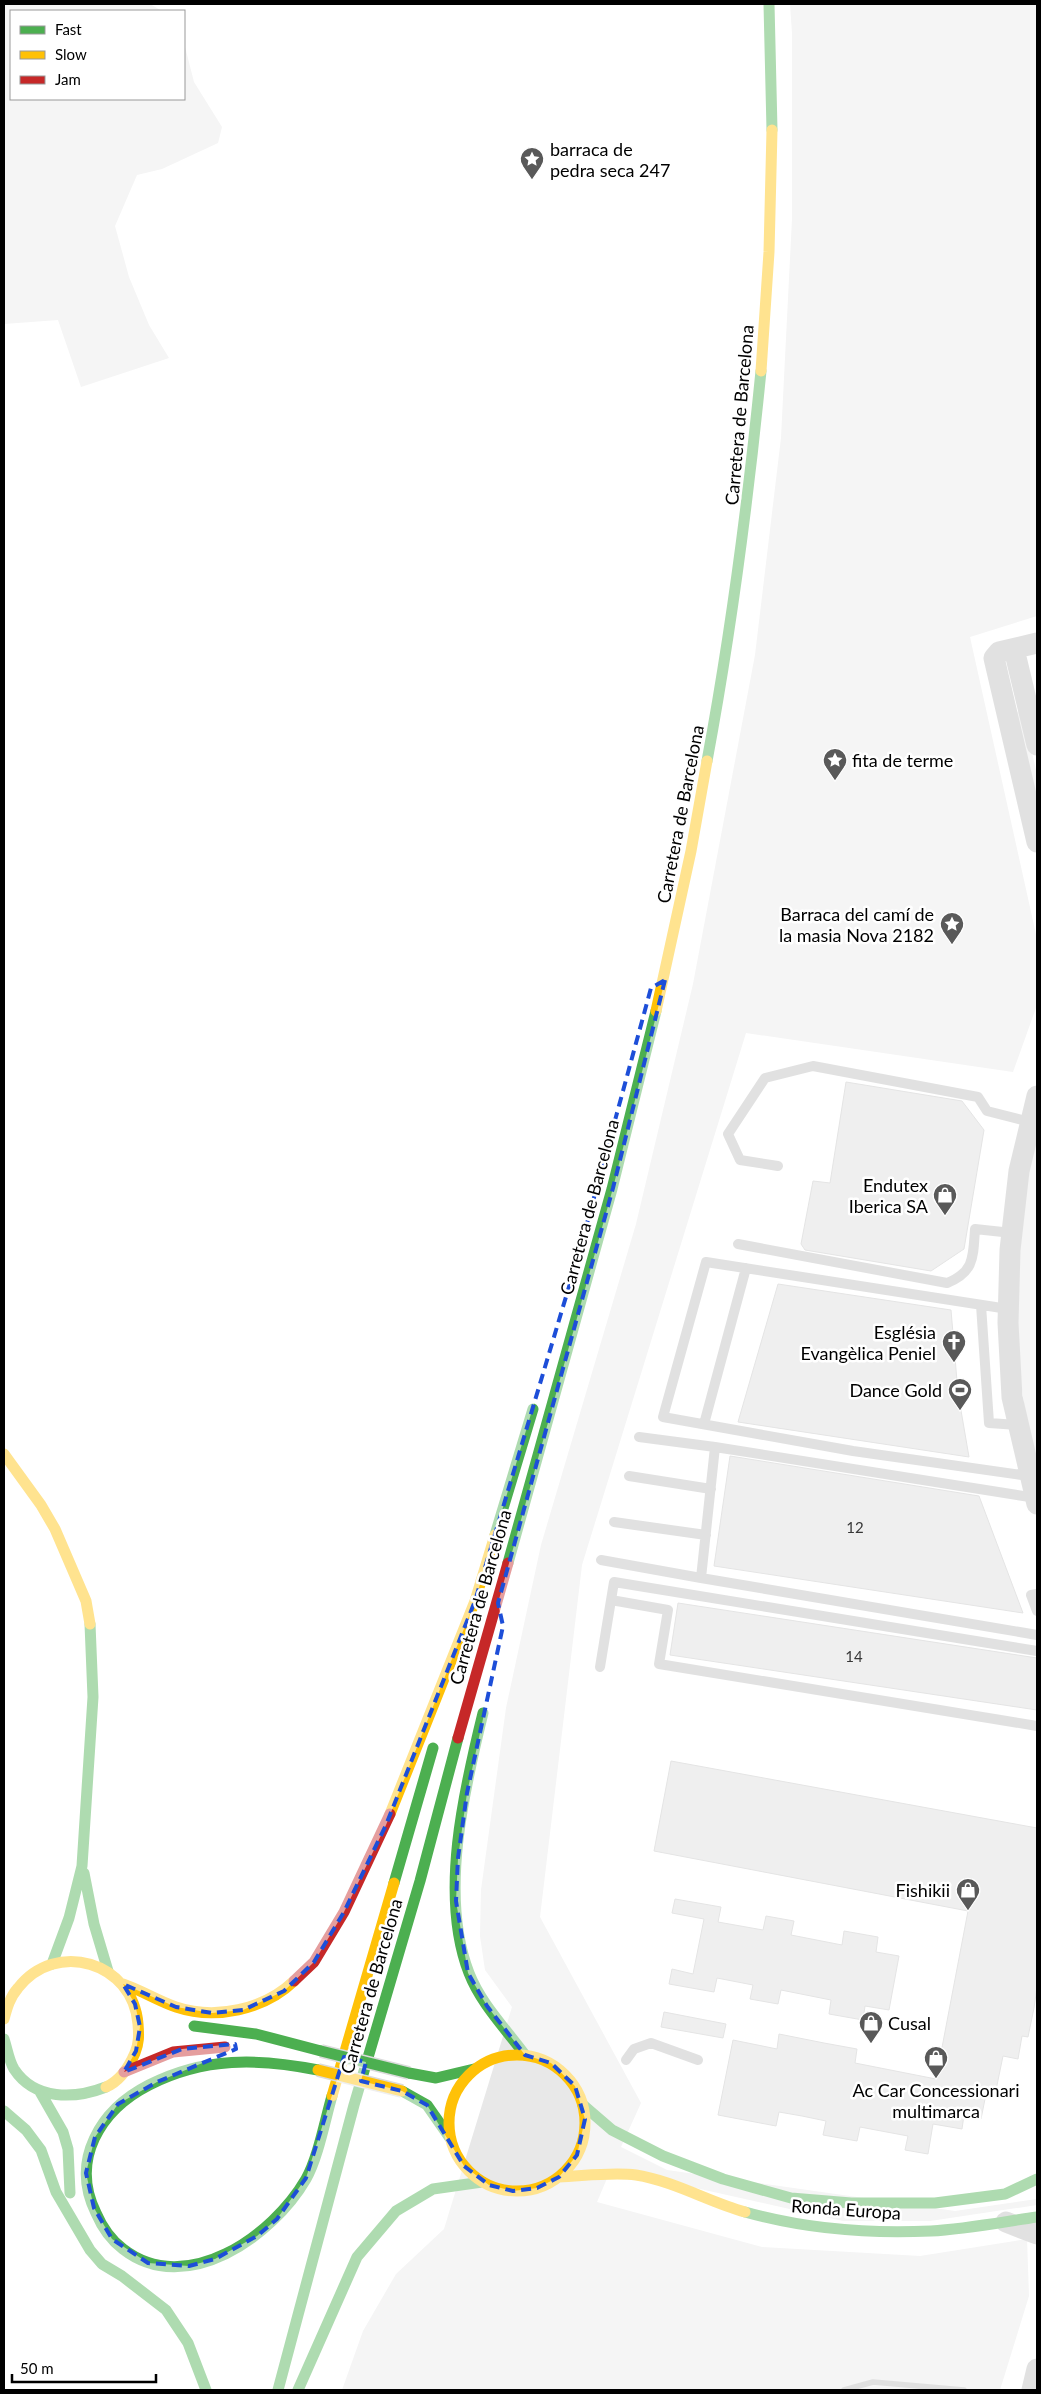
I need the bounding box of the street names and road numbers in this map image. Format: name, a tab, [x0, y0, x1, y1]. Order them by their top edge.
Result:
street label: Carretera de Barcelona	[720, 324, 758, 506]
street label: Carretera de Barcelona	[652, 723, 708, 905]
street label: Carretera de Barcelona	[555, 1117, 623, 1297]
street label: Carretera de Barcelona	[444, 1507, 516, 1687]
street label: Carretera de Barcelona	[335, 1896, 407, 2076]
street label: Ronda Europa	[790, 2194, 902, 2224]

